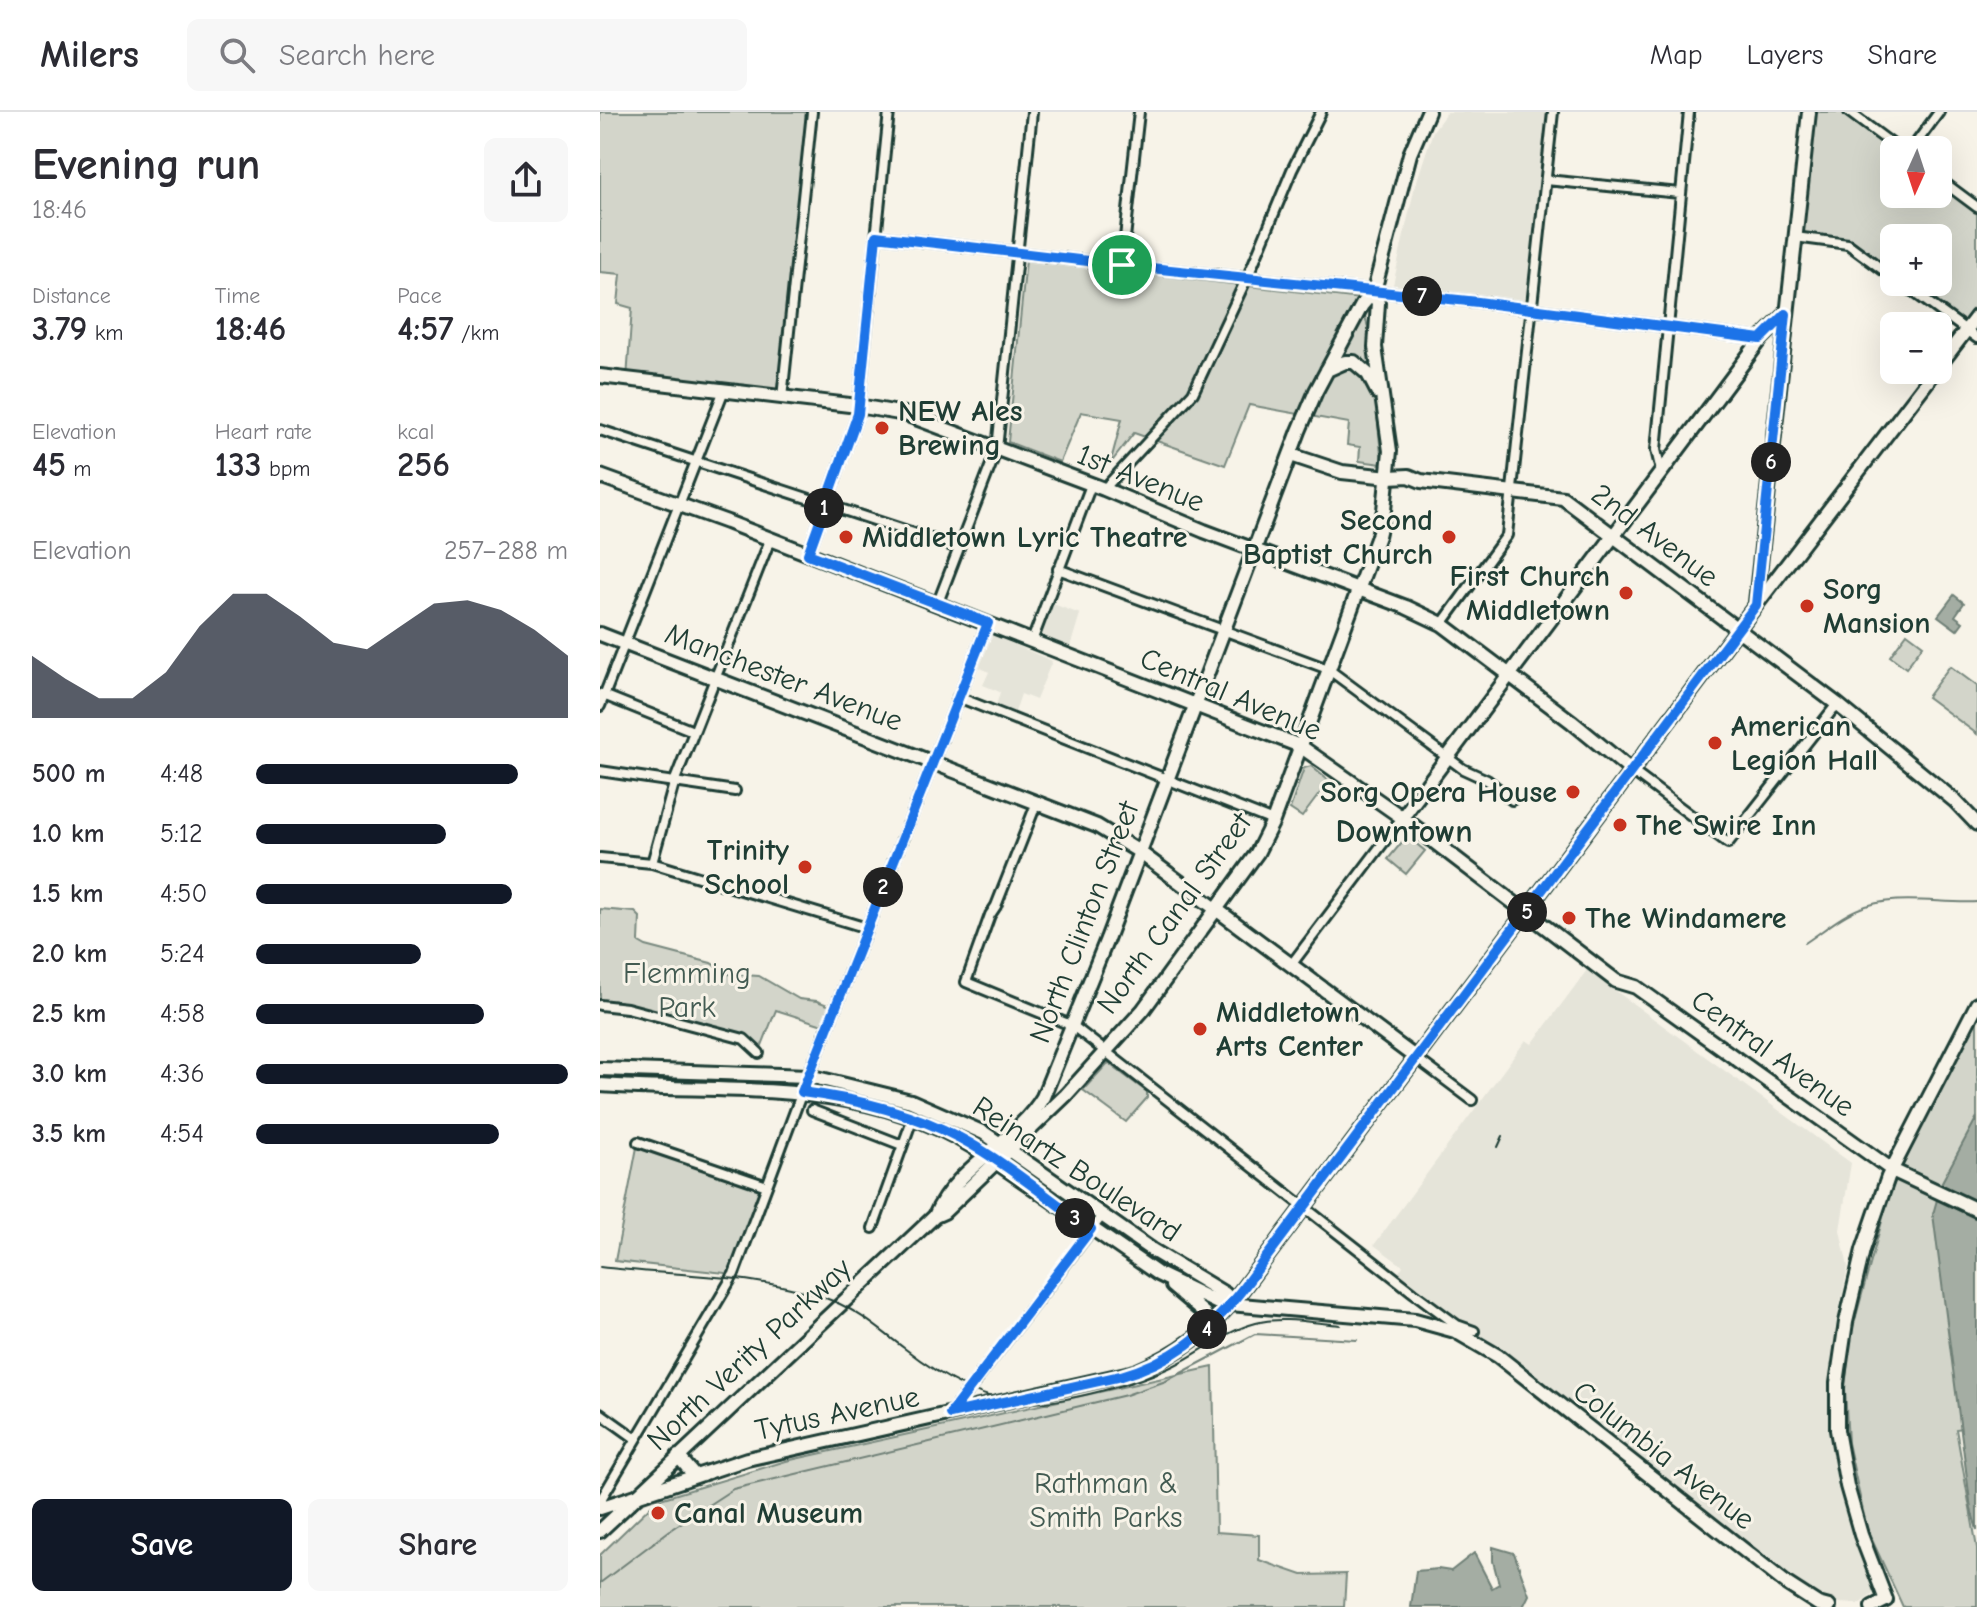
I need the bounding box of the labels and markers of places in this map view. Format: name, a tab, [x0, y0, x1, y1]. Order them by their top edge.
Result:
pin	[1088, 231, 1156, 299]
pin: 7	[1402, 276, 1442, 316]
place label: NEW Ales Brewing	[898, 394, 1023, 463]
marker: NEW Ales Brewing	[873, 419, 891, 437]
pin: 6	[1751, 442, 1791, 482]
pin: 1	[804, 488, 844, 528]
place label: Second Baptist Church	[1243, 503, 1433, 572]
place label: Middletown Lyric Theatre	[862, 520, 1187, 555]
marker: Middletown Lyric Theatre	[837, 528, 855, 546]
marker: Second Baptist Church	[1440, 528, 1458, 546]
place label: First Church Middletown	[1449, 559, 1610, 628]
place label: Sorg Mansion	[1823, 572, 1931, 641]
marker: First Church Middletown	[1617, 584, 1635, 602]
marker: Sorg Mansion	[1798, 597, 1816, 615]
place label: American Legion Hall	[1731, 709, 1878, 778]
marker: American Legion Hall	[1706, 734, 1724, 752]
place label: Sorg Opera House	[1320, 775, 1557, 810]
marker: Sorg Opera House	[1564, 783, 1582, 801]
place label: The Swire Inn	[1636, 808, 1817, 843]
marker: The Swire Inn	[1611, 816, 1629, 834]
place label: Trinity School	[705, 833, 789, 902]
marker: Trinity School	[796, 858, 814, 876]
pin: 2	[863, 867, 903, 907]
pin: 5	[1507, 892, 1547, 932]
place label: The Windamere	[1585, 901, 1786, 936]
marker: The Windamere	[1560, 909, 1578, 927]
place label: Middletown Arts Center	[1216, 995, 1363, 1064]
marker: Middletown Arts Center	[1191, 1020, 1209, 1038]
pin: 3	[1055, 1198, 1095, 1238]
pin: 4	[1187, 1309, 1227, 1349]
place label: Canal Museum	[674, 1496, 863, 1531]
marker: Canal Museum	[649, 1504, 667, 1522]

